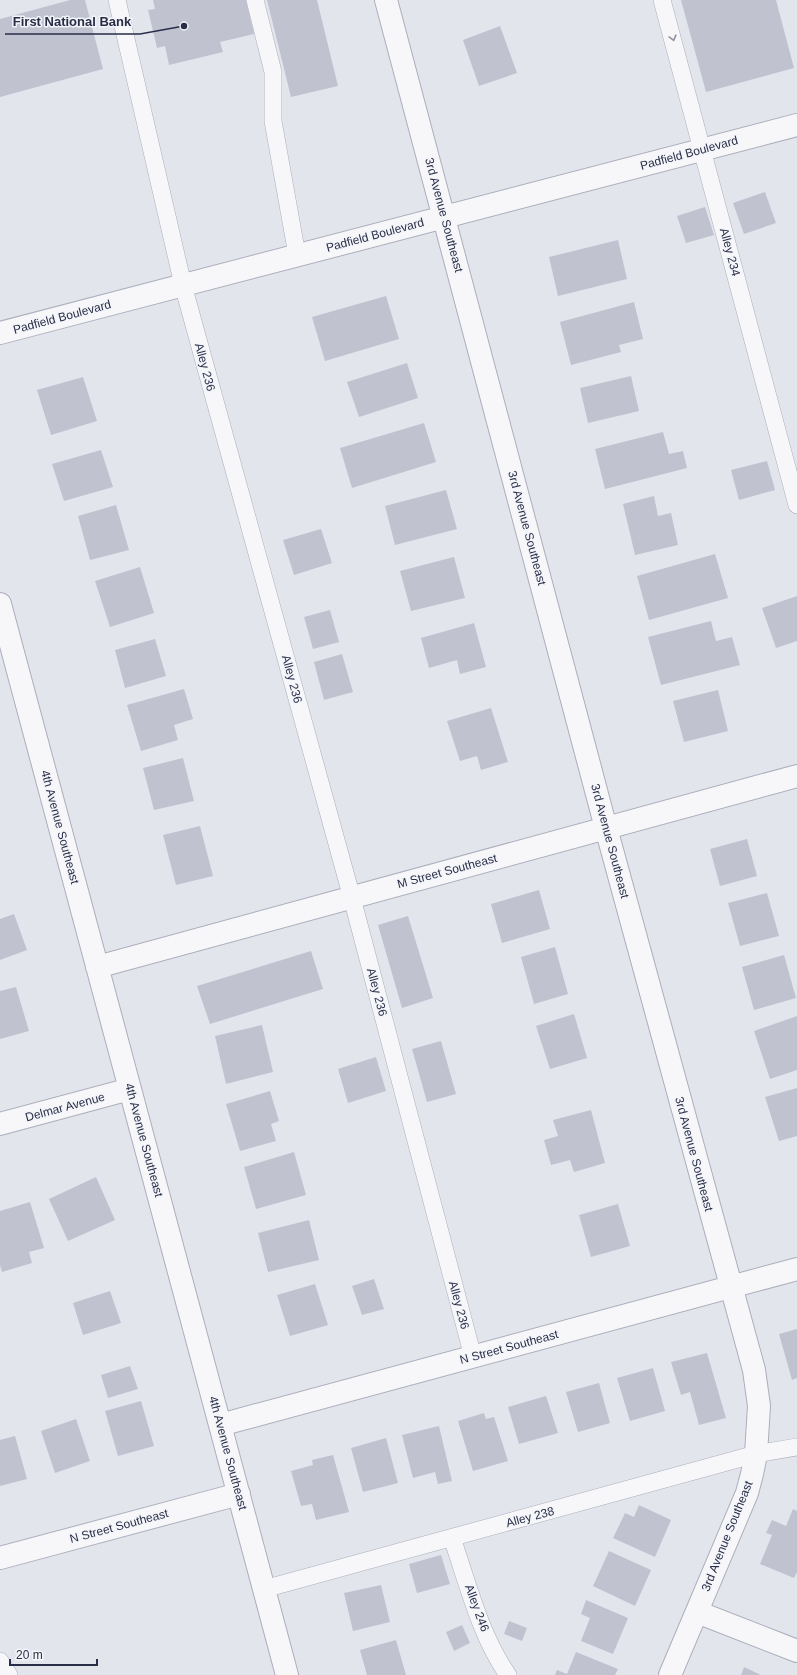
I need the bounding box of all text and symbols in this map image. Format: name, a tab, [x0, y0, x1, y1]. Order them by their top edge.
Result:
callout: First National Bank	[5, 9, 140, 34]
text: First National Bank	[13, 14, 132, 29]
one-way arrow	[668, 34, 677, 41]
street label: Padfield Boulevard	[639, 133, 739, 173]
street label: 3rd Avenue Southeast	[422, 156, 466, 274]
street label: Padfield Boulevard	[325, 215, 425, 255]
street label: Alley 234	[717, 226, 743, 278]
street label: Padfield Boulevard	[12, 297, 112, 337]
street label: Alley 236	[192, 341, 218, 393]
street label: 3rd Avenue Southeast	[505, 469, 549, 587]
street label: Alley 236	[279, 653, 305, 705]
street label: 4th Avenue Southeast	[38, 769, 82, 886]
street label: 3rd Avenue Southeast	[588, 782, 632, 900]
street label: M Street Southeast	[396, 851, 499, 891]
street label: Alley 236	[364, 966, 390, 1018]
street label: 4th Avenue Southeast	[122, 1082, 166, 1199]
street label: Delmar Avenue	[24, 1090, 107, 1124]
street label: 3rd Avenue Southeast	[672, 1095, 716, 1213]
street label: Alley 236	[446, 1279, 472, 1331]
street label: N Street Southeast	[458, 1327, 560, 1367]
street label: 4th Avenue Southeast	[206, 1395, 250, 1512]
street label: 3rd Avenue Southeast	[698, 1478, 756, 1593]
street label: Alley 238	[504, 1504, 556, 1530]
street label: N Street Southeast	[68, 1506, 170, 1546]
street label: Alley 246	[462, 1582, 492, 1634]
scale bar	[10, 1641, 97, 1667]
text: 20 m	[16, 1648, 43, 1662]

